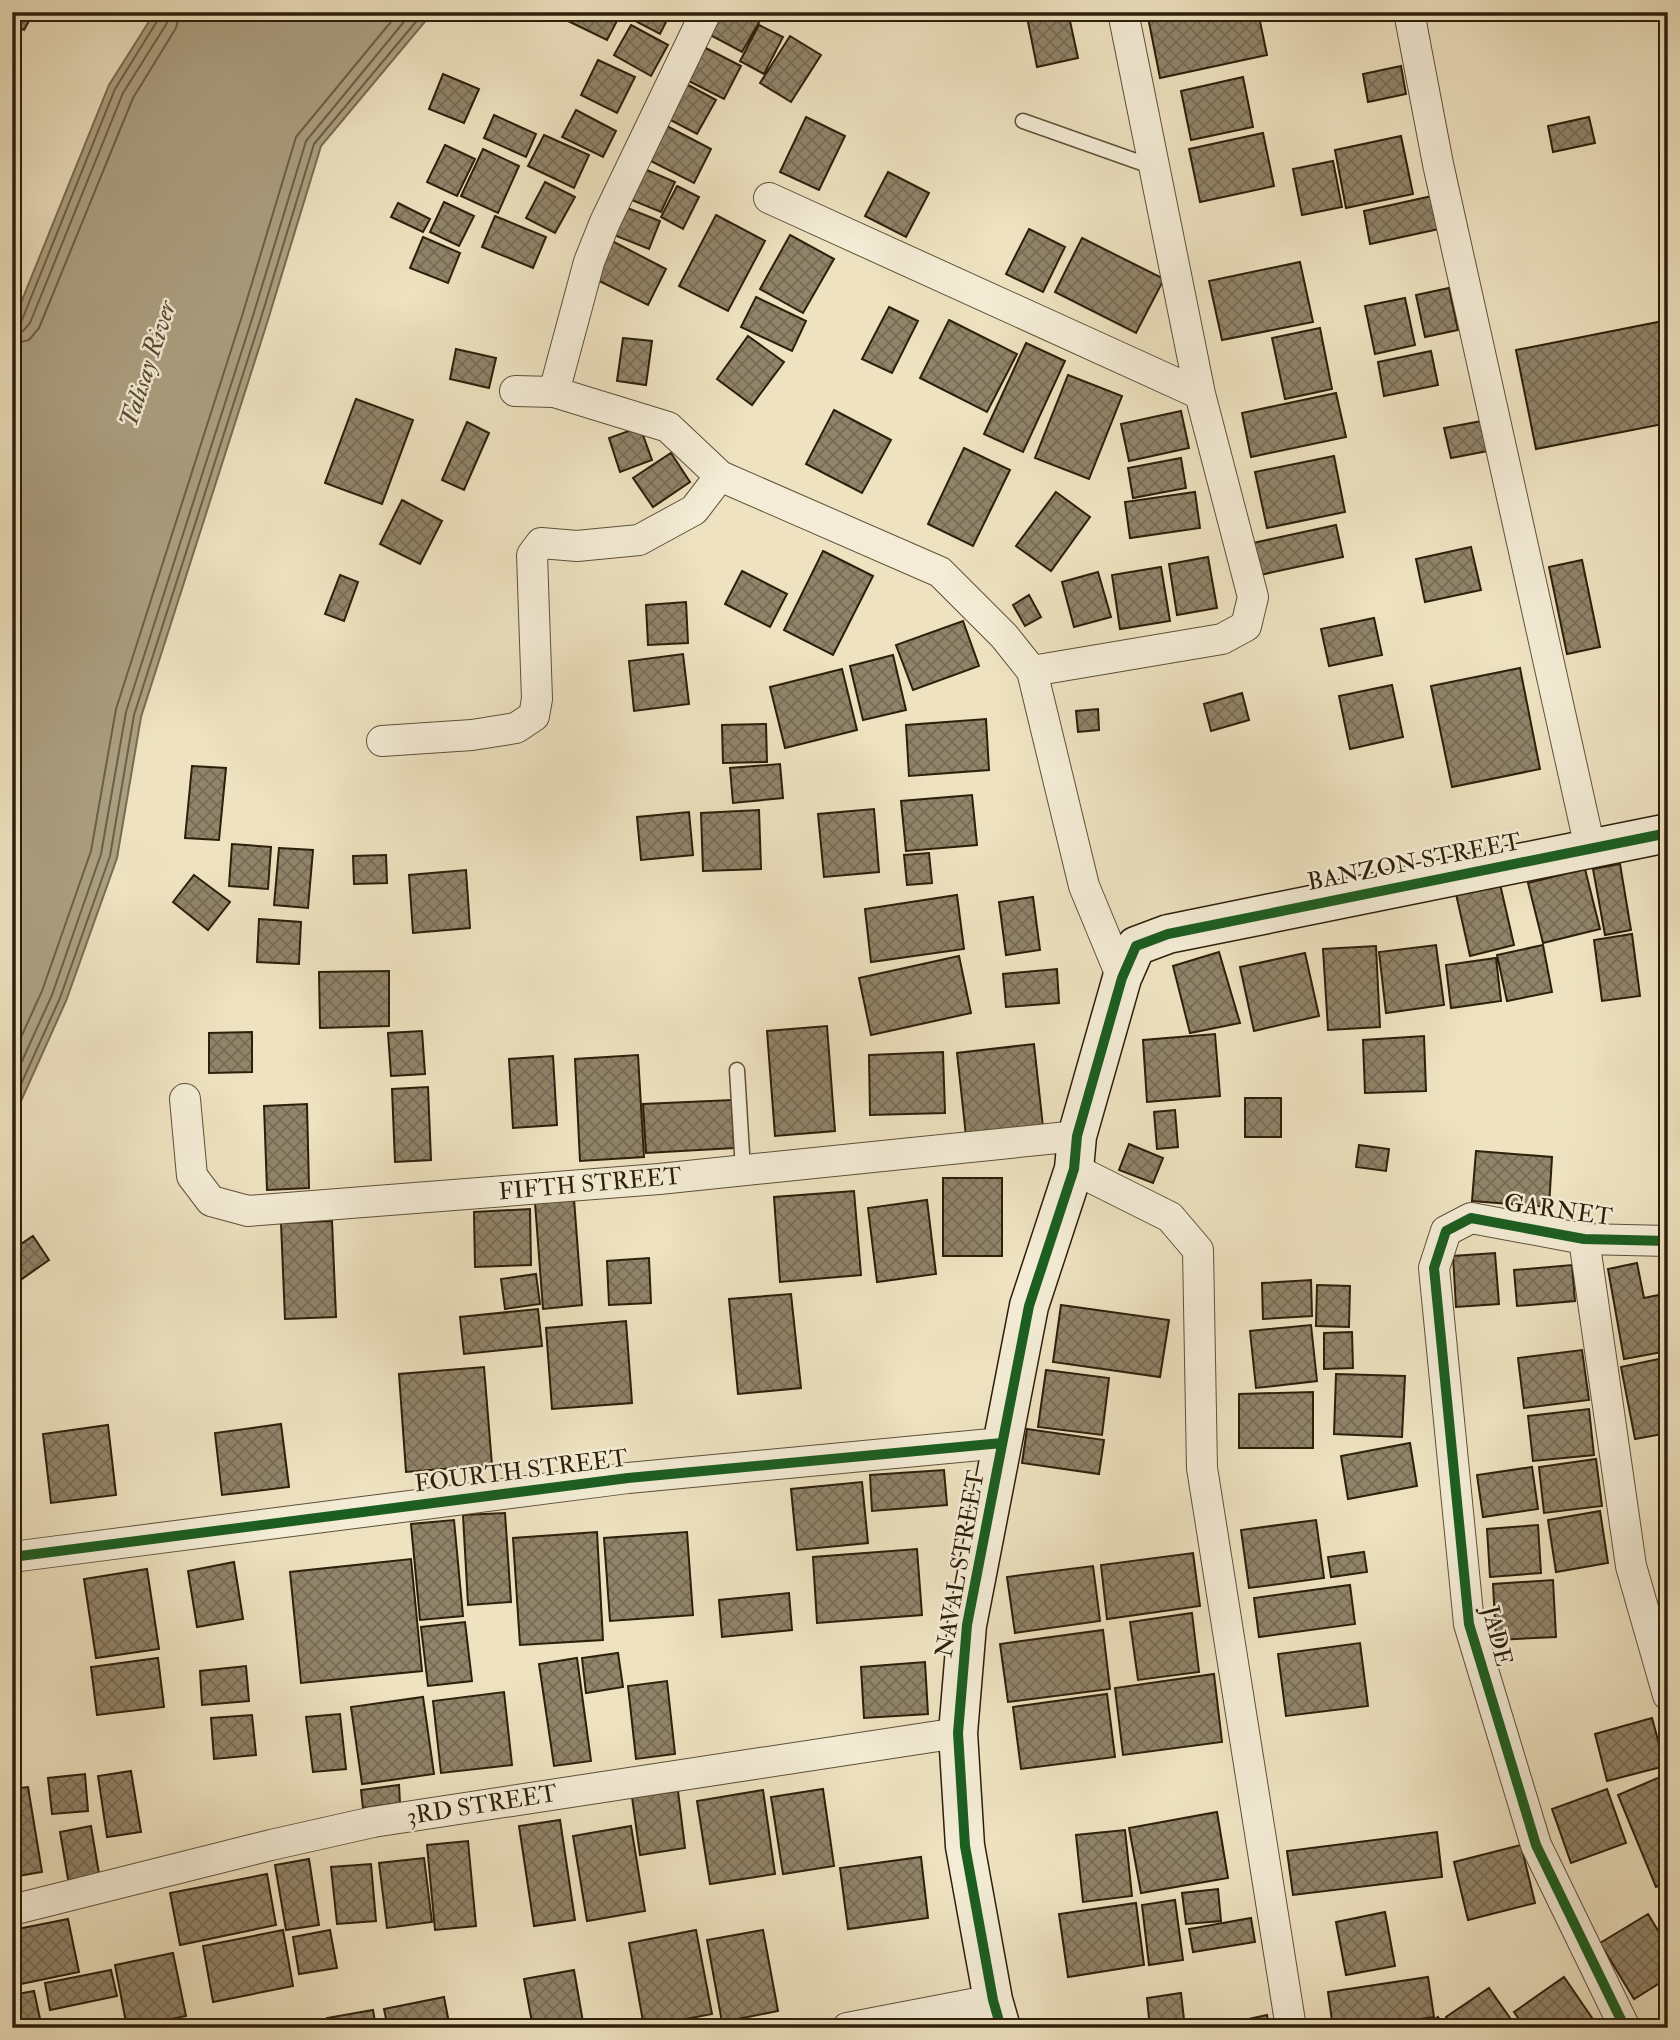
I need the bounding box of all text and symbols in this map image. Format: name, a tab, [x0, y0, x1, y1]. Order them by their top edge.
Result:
water label: Talisay River	[113, 296, 184, 431]
street label: BANZON STREET	[1305, 826, 1524, 898]
street label: FIFTH STREET	[497, 1161, 683, 1207]
street label: GARNET	[1502, 1187, 1614, 1233]
street label: FOURTH STREET	[413, 1443, 629, 1499]
street label: NAVAL STREET	[928, 1468, 992, 1660]
street label: JADE	[1474, 1601, 1519, 1670]
street label: 3RD STREET	[405, 1778, 560, 1832]

